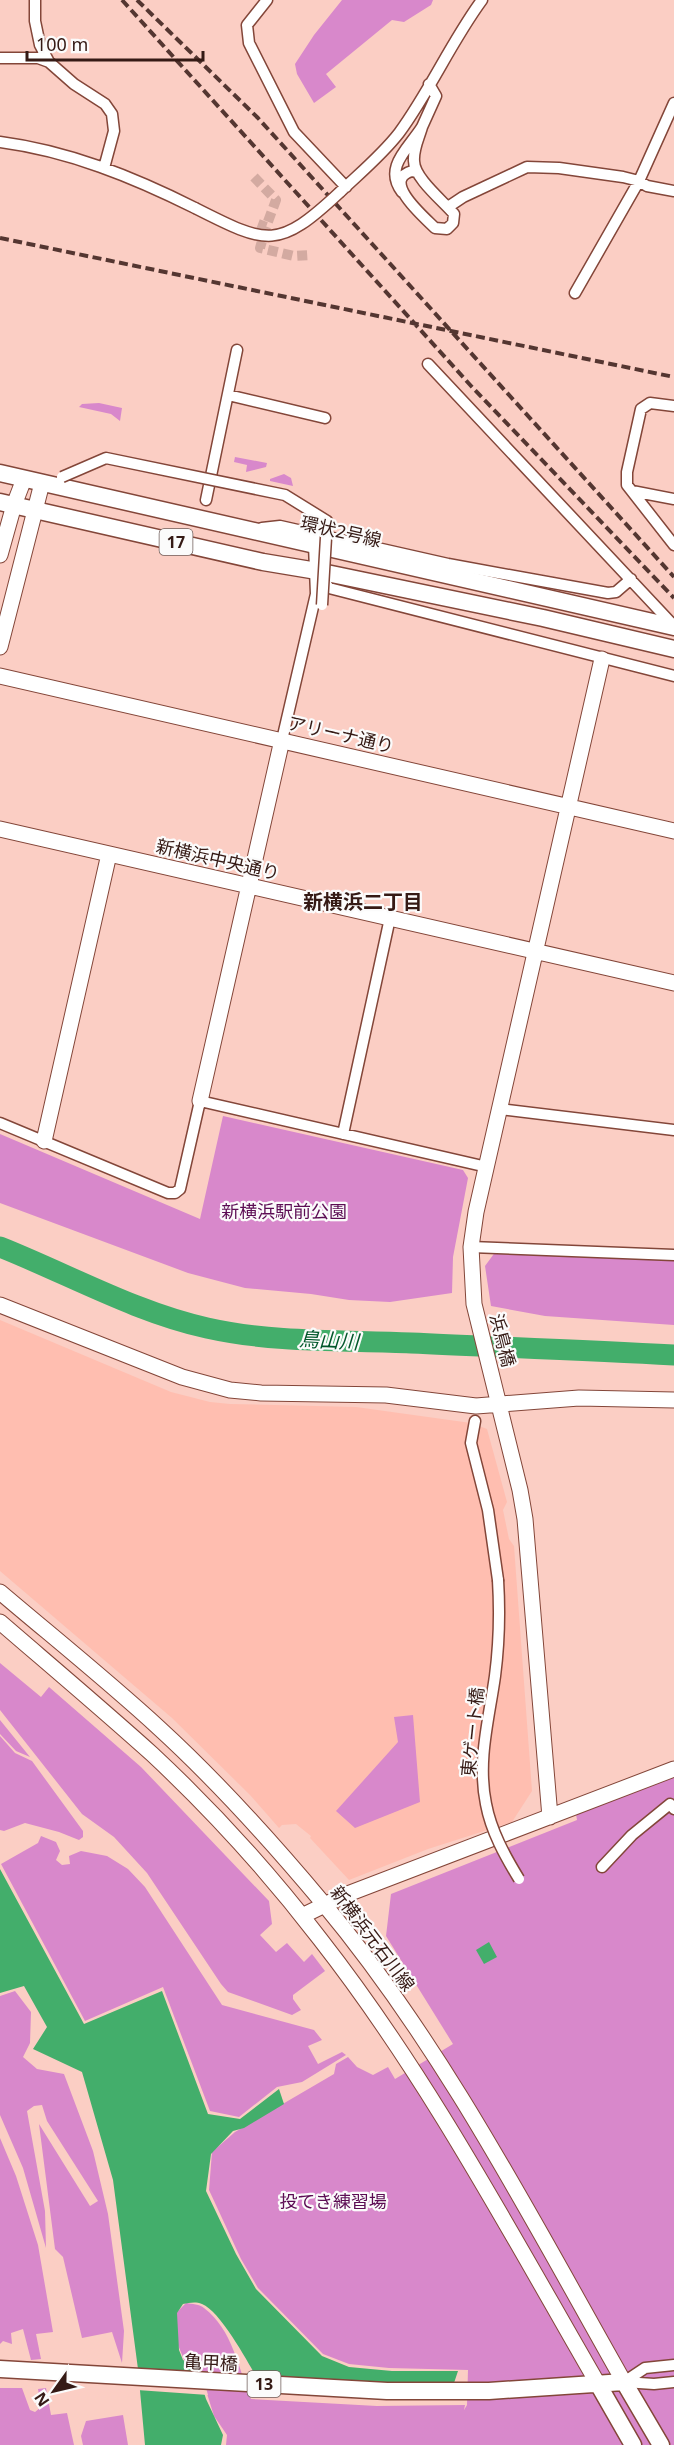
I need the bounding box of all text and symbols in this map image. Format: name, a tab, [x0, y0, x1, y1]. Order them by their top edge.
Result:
scale bar	[27, 24, 202, 62]
text: 100 m	[36, 32, 88, 56]
street label: 環状2号線	[298, 510, 384, 552]
road number: 17	[160, 529, 192, 555]
street label: アリーナ通り	[286, 710, 396, 758]
street label: 新横浜中央通り	[154, 833, 282, 885]
district label: 新横浜二丁目	[303, 888, 423, 915]
park label: 新横浜駅前公園	[221, 1199, 347, 1223]
street label: 浜鳥橋	[485, 1311, 521, 1369]
water label: 鳥山川	[298, 1325, 362, 1355]
street label: 東ゲート橋	[455, 1686, 489, 1778]
street label: 新横浜元石川線	[326, 1880, 420, 1996]
park label: 投てき練習場	[279, 2189, 387, 2213]
street label: 亀甲橋	[183, 2349, 239, 2375]
north arrow	[24, 2361, 84, 2421]
road number: 13	[248, 2371, 280, 2397]
text: N	[29, 2388, 54, 2411]

